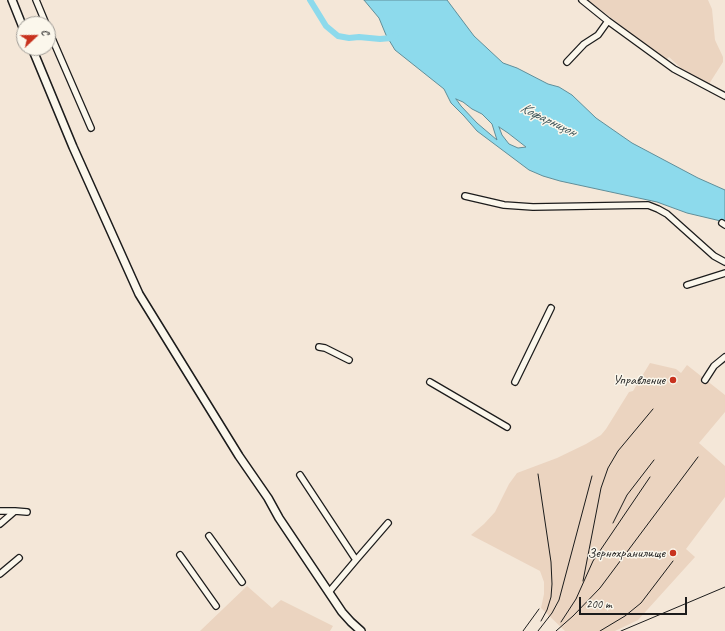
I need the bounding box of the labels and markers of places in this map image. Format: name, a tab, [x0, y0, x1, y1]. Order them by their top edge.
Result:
place label: Управление	[613, 372, 665, 388]
marker: Управление	[668, 375, 678, 385]
place label: Зернохранилище	[588, 545, 665, 561]
marker: Зернохранилище	[668, 548, 678, 558]

